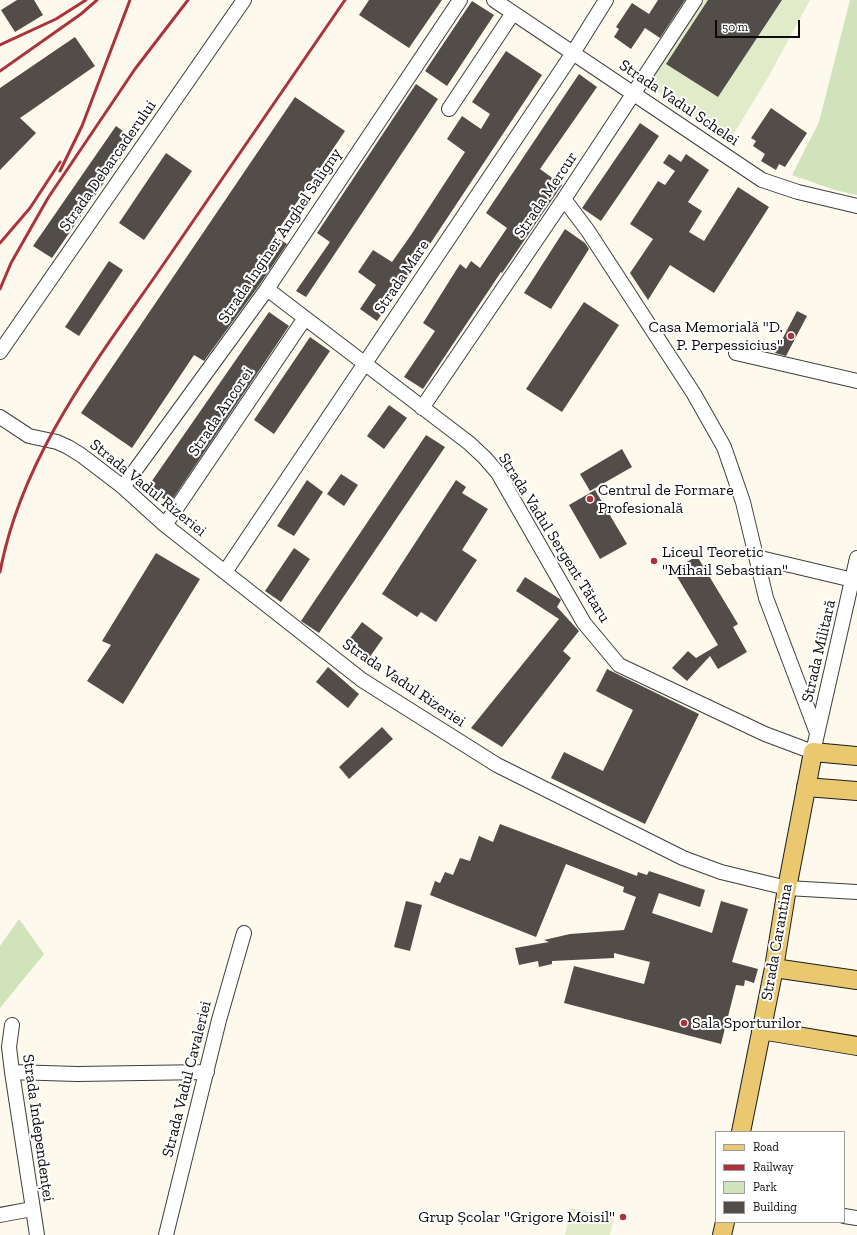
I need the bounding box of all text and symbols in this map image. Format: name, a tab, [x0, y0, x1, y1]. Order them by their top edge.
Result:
scale bar	[717, 12, 802, 38]
text: 50 m	[722, 20, 748, 34]
street label: Strada Vadul Schelei	[615, 56, 743, 150]
street label: Strada Debarcaderului	[55, 97, 161, 235]
street label: Strada Inginer Anghel Saligny	[214, 145, 346, 327]
street label: Strada Mercur	[510, 148, 582, 242]
street label: Strada Mare	[370, 236, 434, 318]
place label: Casa Memorială "D. P. Perpessicius"	[649, 317, 783, 355]
marker: Casa Memorială "D. P. Perpessicius"	[786, 331, 796, 341]
street label: Strada Ancorei	[184, 364, 258, 460]
street label: Strada Vadul Rizeriei	[86, 435, 210, 541]
street label: Strada Vadul Sergent Tătaru	[494, 450, 614, 626]
place label: Centrul de Formare Profesională	[598, 480, 734, 518]
marker: Centrul de Formare Profesională	[585, 494, 595, 504]
place label: Liceul Teoretic "Mihail Sebastian"	[662, 542, 788, 580]
marker: Liceul Teoretic "Mihail Sebastian"	[649, 556, 659, 566]
street label: Strada Militară	[798, 598, 840, 704]
street label: Strada Vadul Rizeriei	[339, 635, 469, 731]
street label: Strada Carantina	[757, 882, 797, 1002]
street label: Strada Vadul Cavaleriei	[158, 999, 216, 1159]
place label: Sala Sporturilor	[692, 1013, 801, 1033]
marker: Sala Sporturilor	[679, 1018, 689, 1028]
street label: Strada Independenței	[18, 1053, 58, 1203]
legend	[715, 1131, 845, 1223]
text: Road	[753, 1140, 779, 1154]
text: Railway	[753, 1160, 794, 1174]
text: Park	[753, 1180, 777, 1194]
text: Building	[753, 1200, 797, 1214]
place label: Grup Școlar "Grigore Moisil"	[418, 1207, 615, 1227]
marker: Grup Școlar "Grigore Moisil"	[618, 1212, 628, 1222]

